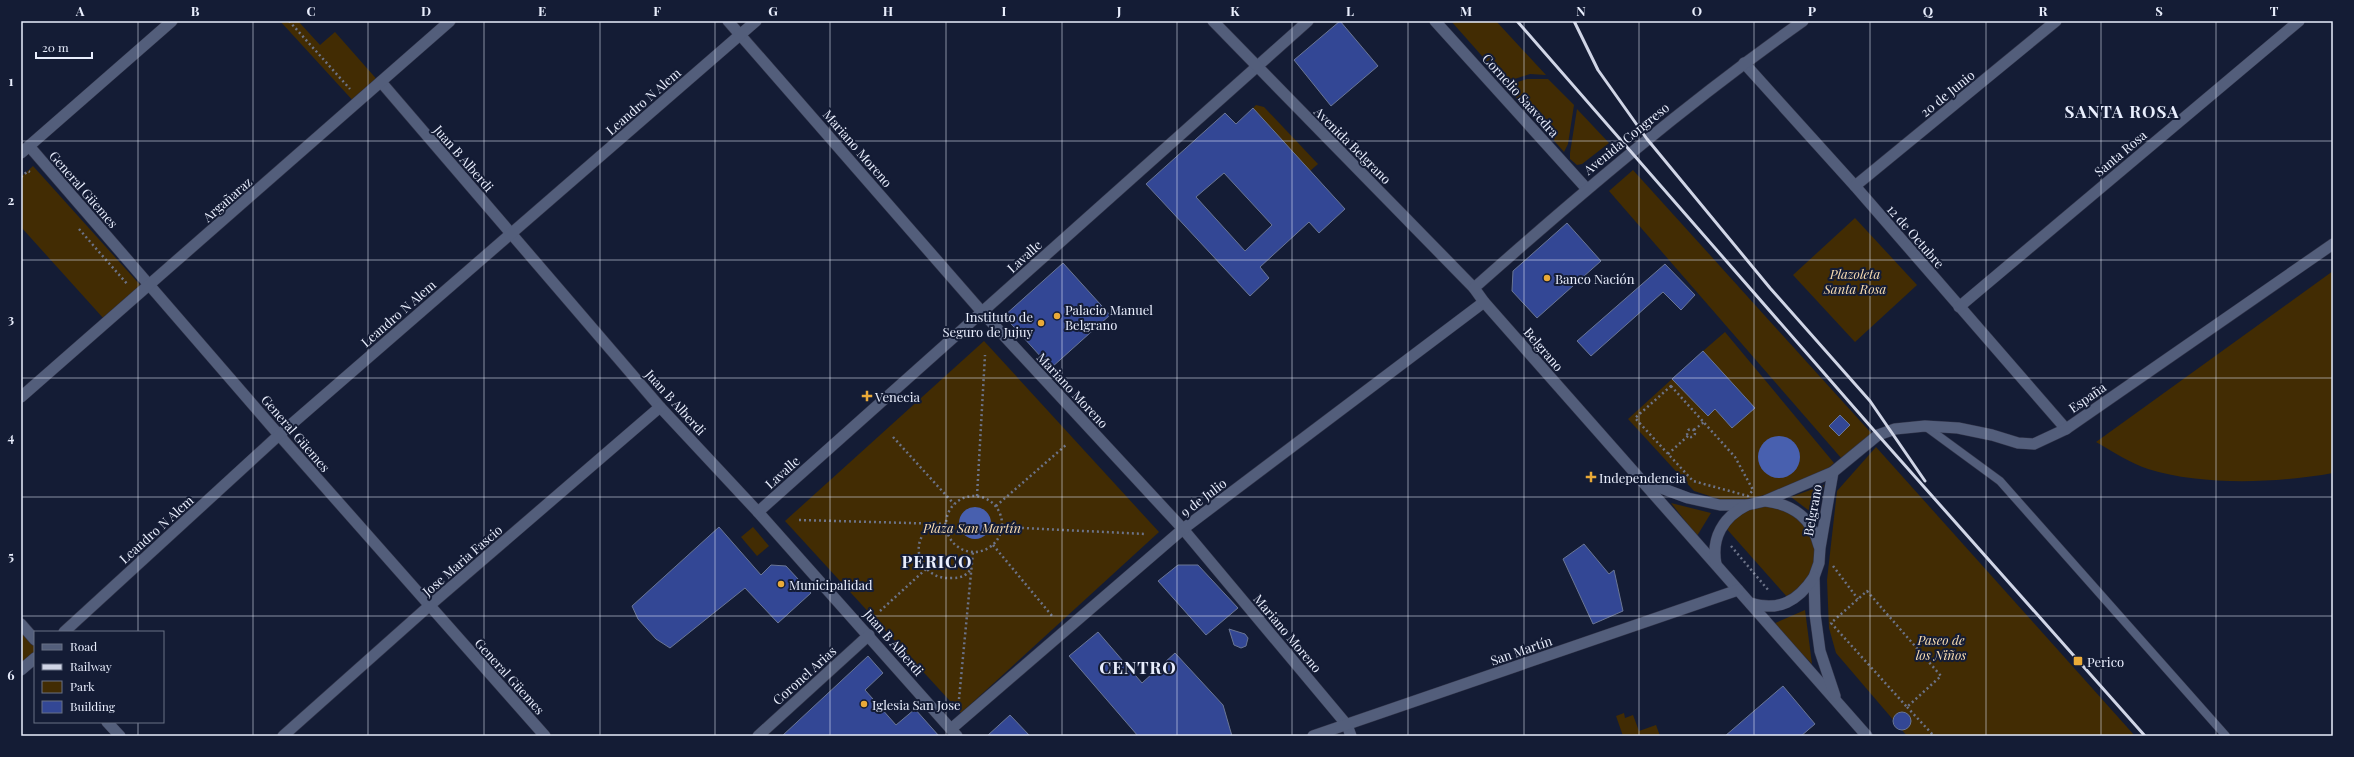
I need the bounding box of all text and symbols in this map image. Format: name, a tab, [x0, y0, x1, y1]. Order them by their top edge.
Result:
text: A	[75, 2, 85, 19]
text: B	[191, 2, 200, 19]
text: C	[306, 2, 316, 19]
text: D	[421, 2, 431, 19]
text: E	[538, 2, 546, 19]
text: F	[653, 2, 661, 19]
text: G	[768, 2, 778, 19]
text: H	[883, 2, 893, 19]
text: I	[1002, 2, 1007, 19]
text: J	[1116, 2, 1122, 19]
text: K	[1230, 2, 1240, 19]
text: L	[1346, 2, 1354, 19]
text: M	[1460, 2, 1472, 19]
text: N	[1576, 2, 1586, 19]
text: O	[1692, 2, 1702, 19]
text: P	[1808, 2, 1817, 19]
text: Q	[1923, 2, 1934, 19]
text: R	[2039, 2, 2049, 19]
text: S	[2155, 2, 2163, 19]
text: T	[2270, 2, 2279, 19]
scale bar	[36, 34, 92, 60]
text: 20 m	[42, 39, 69, 55]
street label: Cornelio Saavedra	[1479, 50, 1563, 141]
street label: Leandro N Alem	[602, 64, 684, 138]
street label: 20 de Junio	[1916, 66, 1978, 120]
text: 1	[9, 72, 14, 89]
street label: Avenida Congreso	[1579, 98, 1672, 178]
district label: SANTA ROSA	[2065, 100, 2179, 122]
street label: Avenida Belgrano	[1310, 102, 1395, 187]
street label: Mariano Moreno	[820, 106, 896, 190]
street label: Juan B Alberdi	[430, 120, 498, 195]
street label: Santa Rosa	[2090, 126, 2150, 180]
street label: General Güemes	[46, 147, 122, 231]
street label: Argañaraz	[198, 173, 255, 226]
text: 2	[8, 191, 15, 208]
street label: 12 de Octubre	[1884, 201, 1949, 272]
street label: Lavalle	[1003, 236, 1045, 276]
park label: Plazoleta Santa Rosa	[1823, 265, 1887, 297]
place label: Banco Nación	[1555, 270, 1635, 287]
marker: Banco Nación	[1542, 273, 1552, 283]
street label: Leandro N Alem	[357, 276, 439, 350]
place label: Palacio Manuel Belgrano	[1065, 301, 1153, 333]
place label: Instituto de Seguro de Jujuy	[943, 308, 1033, 340]
text: 3	[8, 310, 14, 327]
marker: Palacio Manuel Belgrano	[1052, 311, 1062, 321]
marker: Instituto de Seguro de Jujuy	[1036, 318, 1046, 328]
street label: Belgrano	[1520, 324, 1568, 374]
street label: Mariano Moreno	[1034, 349, 1112, 431]
street label: Juan B Alberdi	[641, 365, 710, 439]
street label: España	[2065, 378, 2110, 416]
place label: Venecia	[874, 388, 920, 405]
street label: General Güemes	[258, 391, 334, 475]
marker: Venecia	[862, 391, 872, 401]
text: 4	[8, 428, 15, 445]
street label: Lavalle	[761, 452, 803, 492]
place label: Independencia	[1599, 469, 1686, 486]
marker: Independencia	[1586, 472, 1596, 482]
street label: 9 de Julio	[1177, 474, 1229, 520]
street label: Belgrano	[1799, 483, 1825, 537]
street label: Leandro N Alem	[115, 491, 197, 567]
park label: Plaza San Martín	[922, 519, 1021, 536]
street label: Jose Maria Fascio	[418, 521, 505, 600]
text: 5	[8, 547, 14, 564]
district label: PERICO	[901, 550, 973, 572]
place label: Municipalidad	[789, 576, 873, 593]
marker: Municipalidad	[776, 579, 786, 589]
street label: Mariano Moreno	[1250, 590, 1326, 676]
street label: Juan B Alberdi	[860, 604, 928, 679]
legend	[34, 631, 164, 723]
street label: San Martín	[1488, 631, 1554, 668]
park label: Paseo de los Niños	[1916, 631, 1966, 663]
street label: General Güemes	[471, 634, 549, 718]
text: Road	[70, 638, 97, 654]
street label: Coronel Arias	[769, 642, 839, 708]
place label: Perico	[2087, 653, 2124, 670]
marker: Perico	[2072, 655, 2084, 667]
district label: CENTRO	[1099, 656, 1177, 678]
text: Railway	[70, 658, 112, 674]
text: 6	[7, 666, 15, 683]
text: Park	[70, 678, 95, 694]
place label: Iglesia San Jose	[872, 696, 961, 713]
text: Building	[70, 698, 116, 714]
marker: Iglesia San Jose	[859, 699, 869, 709]

